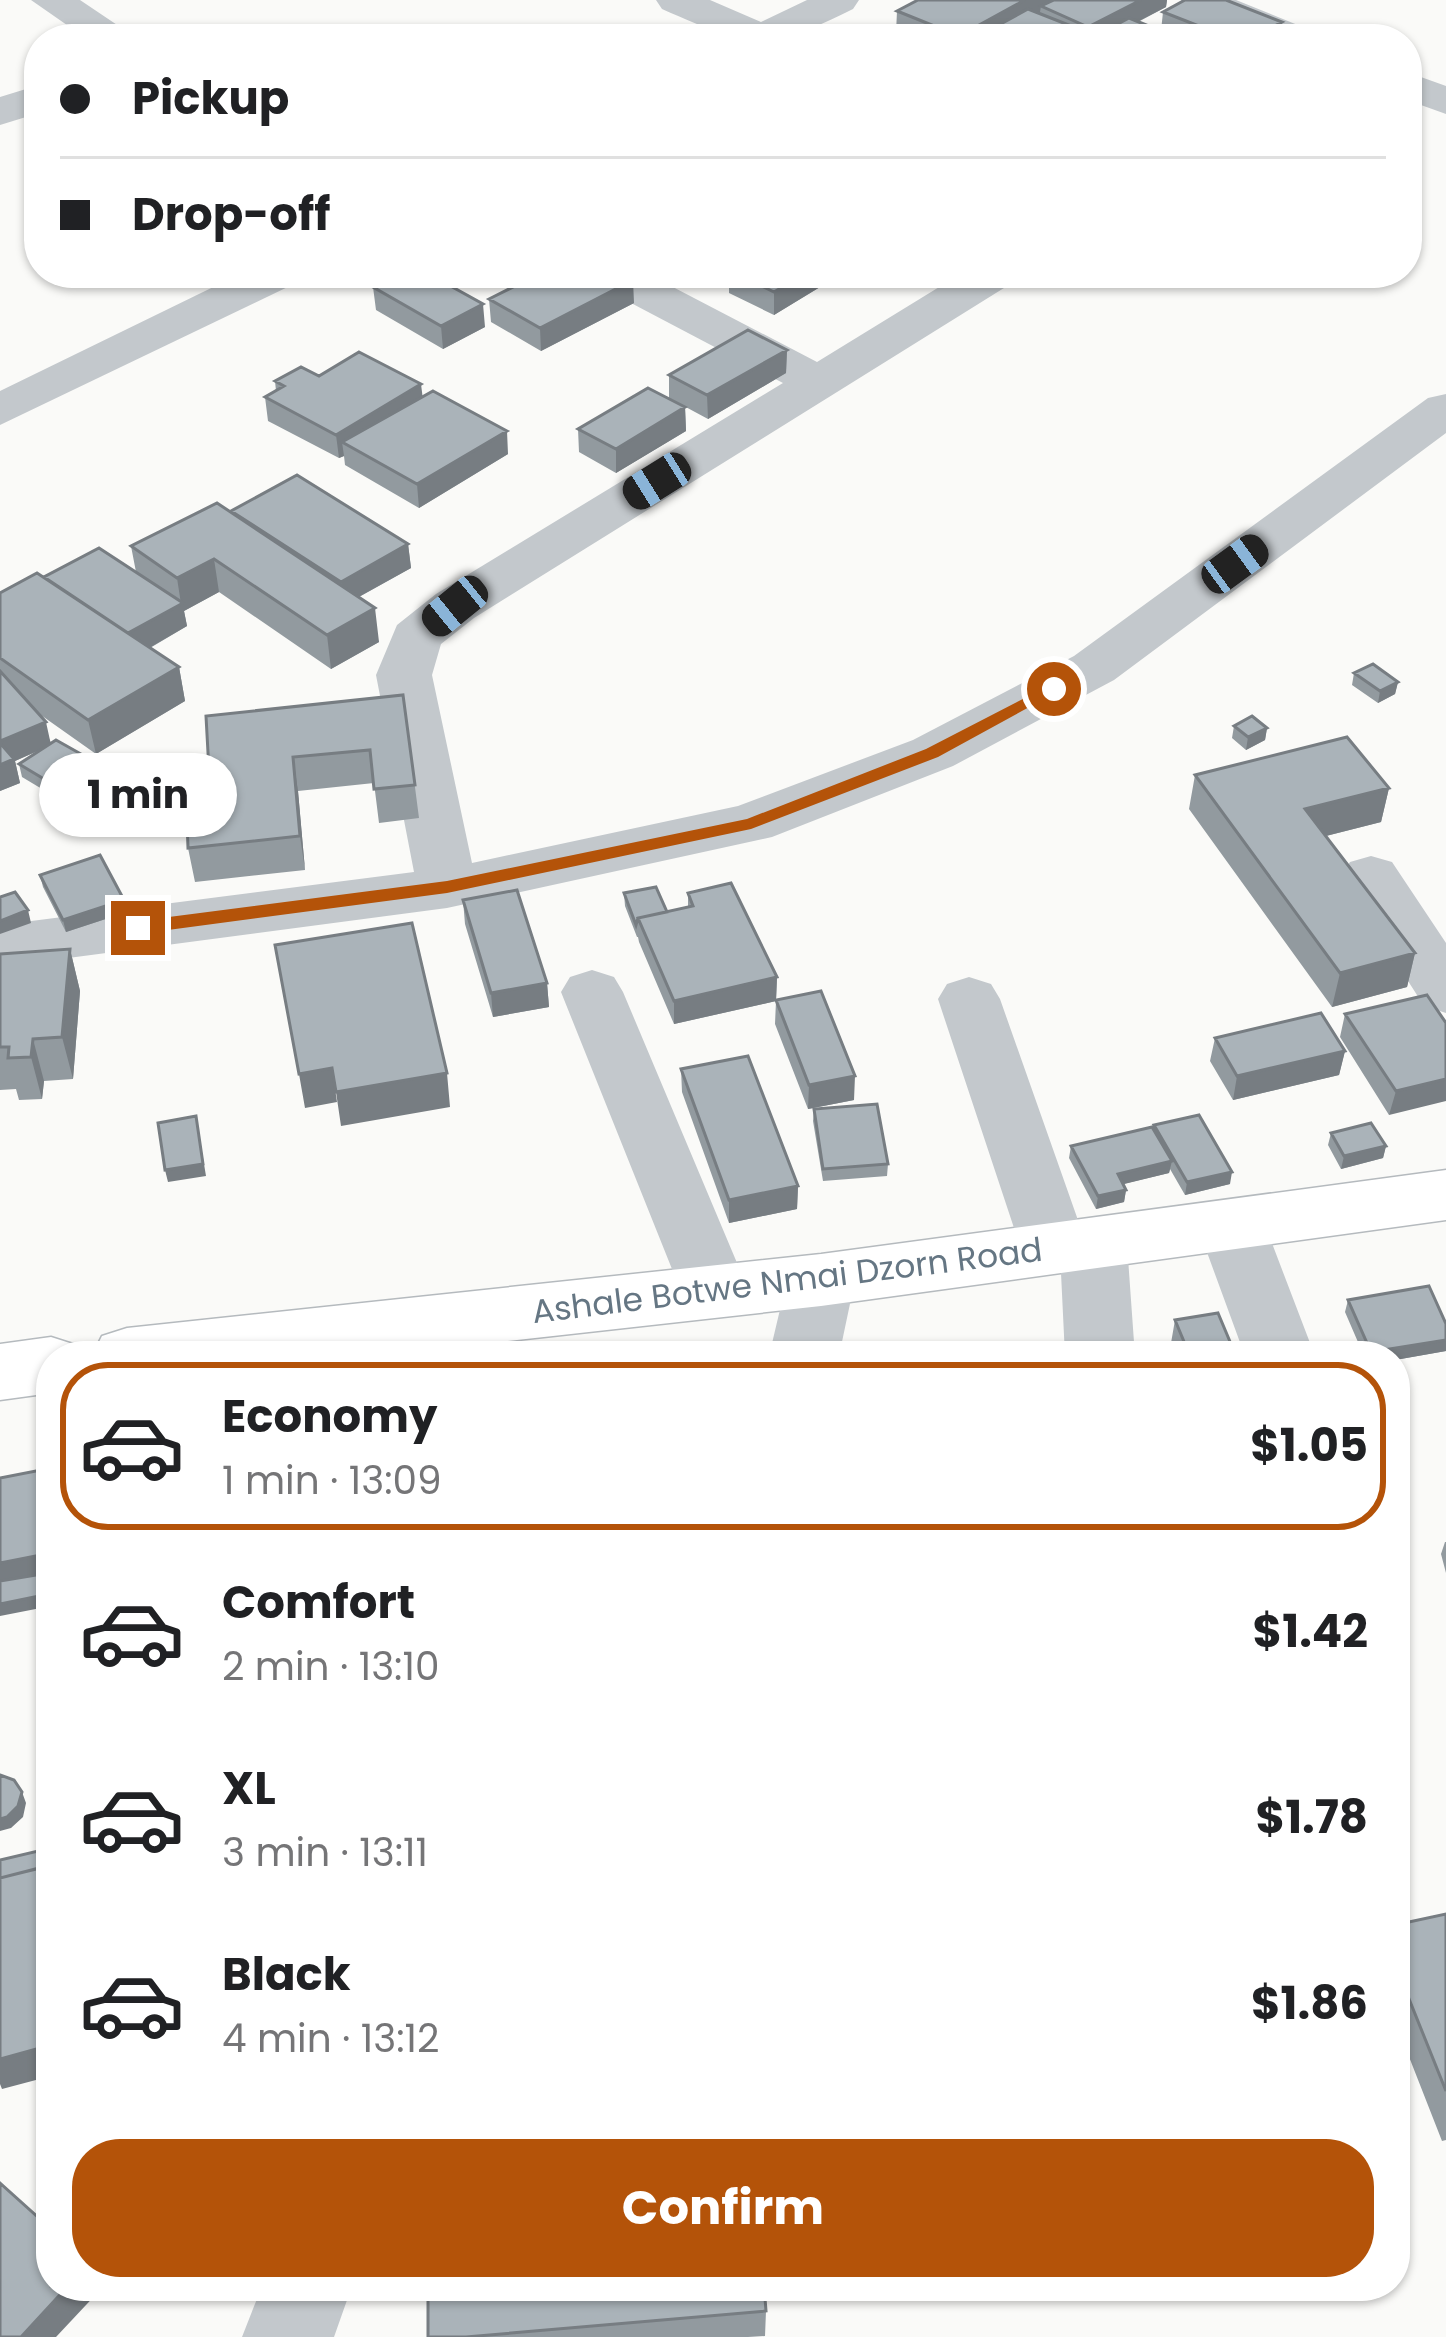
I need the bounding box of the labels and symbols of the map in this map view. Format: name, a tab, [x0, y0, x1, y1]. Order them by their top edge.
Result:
car	[617, 447, 697, 515]
car	[1195, 528, 1275, 600]
car	[416, 569, 494, 643]
route start	[1027, 662, 1081, 716]
callout: 1 min	[39, 754, 237, 838]
route end	[111, 901, 165, 955]
street label: Ashale Botwe Nmai Dzorn Road	[529, 1226, 1045, 1335]

